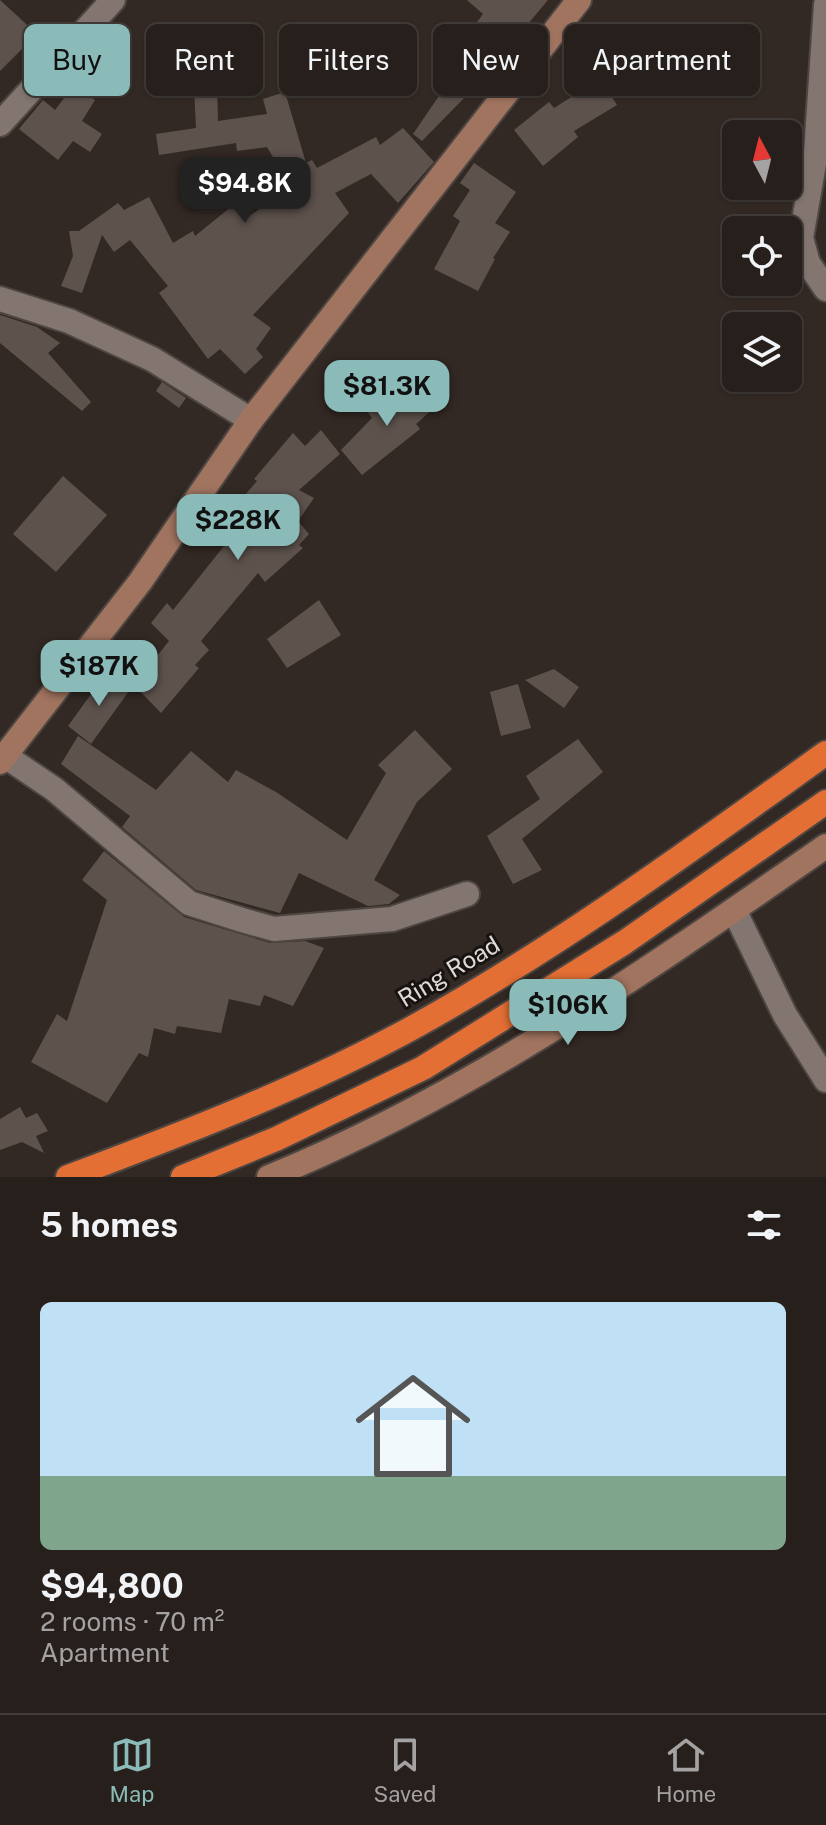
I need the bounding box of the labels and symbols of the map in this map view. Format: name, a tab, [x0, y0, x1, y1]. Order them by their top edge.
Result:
north arrow	[722, 120, 802, 200]
pin: $94.8K	[180, 157, 310, 225]
pin: $81.3K	[322, 360, 452, 428]
pin: $228K	[182, 494, 294, 562]
pin: $187K	[43, 640, 155, 708]
street label: Ring Road	[393, 930, 504, 1012]
pin: $106K	[512, 979, 624, 1047]

